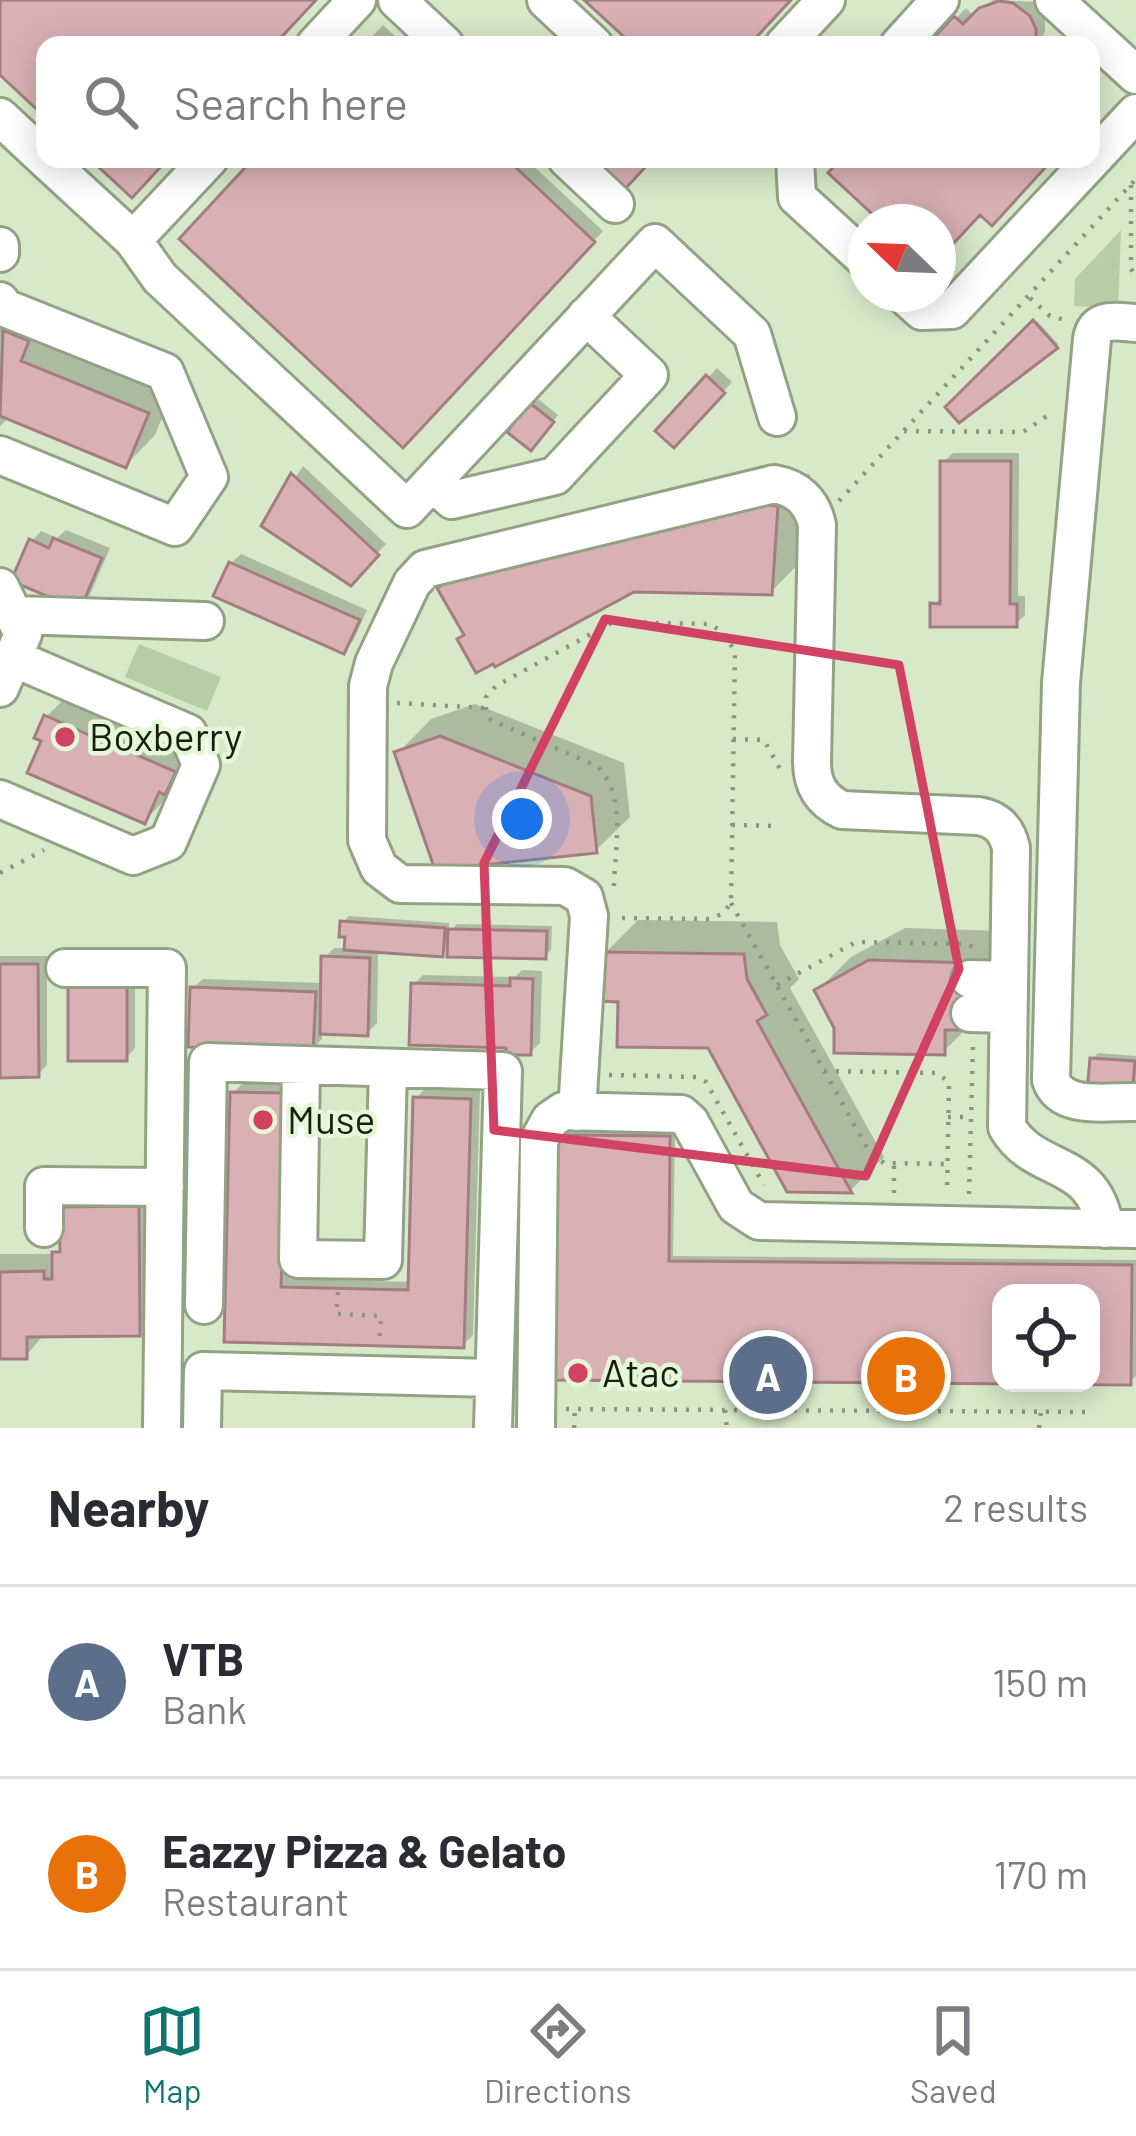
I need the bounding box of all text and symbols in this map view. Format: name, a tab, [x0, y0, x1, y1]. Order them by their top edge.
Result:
search box	[36, 36, 1100, 168]
icon: search	[78, 69, 144, 135]
text: Search here	[174, 75, 408, 129]
north arrow	[848, 204, 956, 312]
place label: Boxberry	[89, 712, 242, 759]
marker: Boxberry	[52, 724, 78, 750]
your location	[492, 789, 552, 849]
place label: Muse	[287, 1095, 375, 1142]
marker: Muse	[250, 1107, 276, 1133]
map controls	[992, 1284, 1100, 1392]
button: locate	[992, 1284, 1100, 1392]
pin: A	[729, 1330, 807, 1420]
pin: B	[867, 1331, 945, 1421]
place label: Atac	[602, 1348, 680, 1395]
marker: Atac	[565, 1360, 591, 1386]
text: Nearby	[48, 1476, 209, 1537]
text: 2 results	[943, 1483, 1088, 1530]
text: VTB	[162, 1631, 244, 1685]
text: A	[74, 1658, 100, 1705]
text: 150 m	[992, 1658, 1088, 1705]
text: Bank	[162, 1685, 247, 1732]
text: Eazzy Pizza & Gelato	[162, 1823, 567, 1877]
text: B	[75, 1850, 99, 1897]
text: 170 m	[994, 1850, 1088, 1897]
text: Restaurant	[162, 1877, 349, 1924]
tab: Map	[139, 1998, 205, 2110]
tab: Directions	[484, 1998, 631, 2110]
tab: Saved	[910, 1998, 997, 2110]

